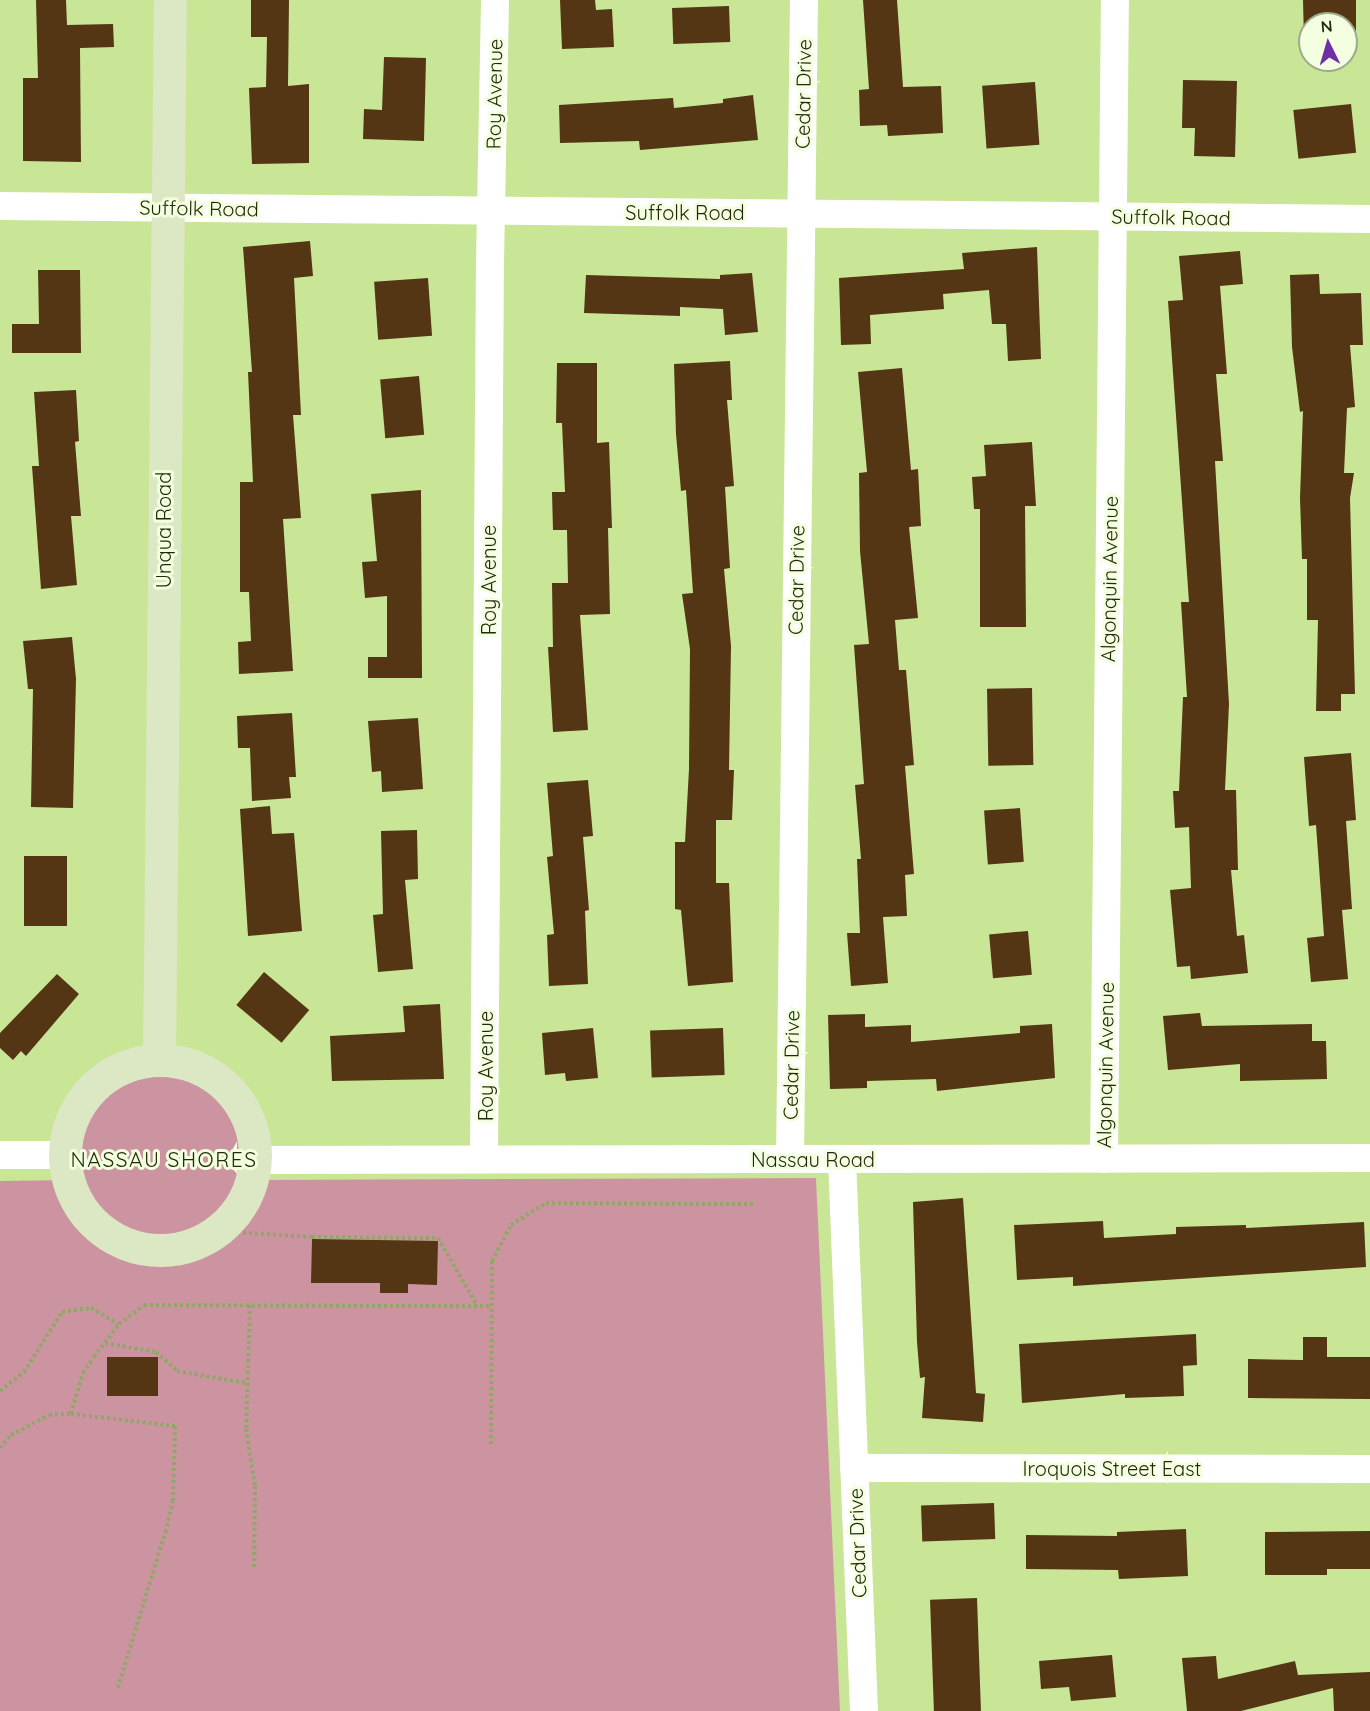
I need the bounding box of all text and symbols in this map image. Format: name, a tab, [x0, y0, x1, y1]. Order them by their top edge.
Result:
north arrow	[1298, 12, 1358, 72]
text: N	[1320, 16, 1333, 37]
street label: Roy Avenue	[481, 38, 507, 150]
street label: Cedar Drive	[790, 39, 816, 149]
street label: Suffolk Road	[139, 195, 259, 221]
street label: Suffolk Road	[625, 200, 745, 224]
street label: Suffolk Road	[1111, 204, 1231, 230]
street label: Unqua Road	[151, 472, 175, 588]
street label: Algonquin Avenue	[1096, 496, 1122, 662]
street label: Roy Avenue	[476, 525, 500, 635]
street label: Cedar Drive	[783, 525, 809, 635]
street label: Algonquin Avenue	[1092, 982, 1118, 1148]
street label: Cedar Drive	[778, 1010, 804, 1120]
street label: Roy Avenue	[473, 1011, 497, 1121]
district label: NASSAU SHORES	[71, 1146, 257, 1172]
street label: Nassau Road	[751, 1147, 875, 1171]
street label: Iroquois Street East	[1023, 1456, 1201, 1480]
street label: Cedar Drive	[843, 1488, 871, 1598]

